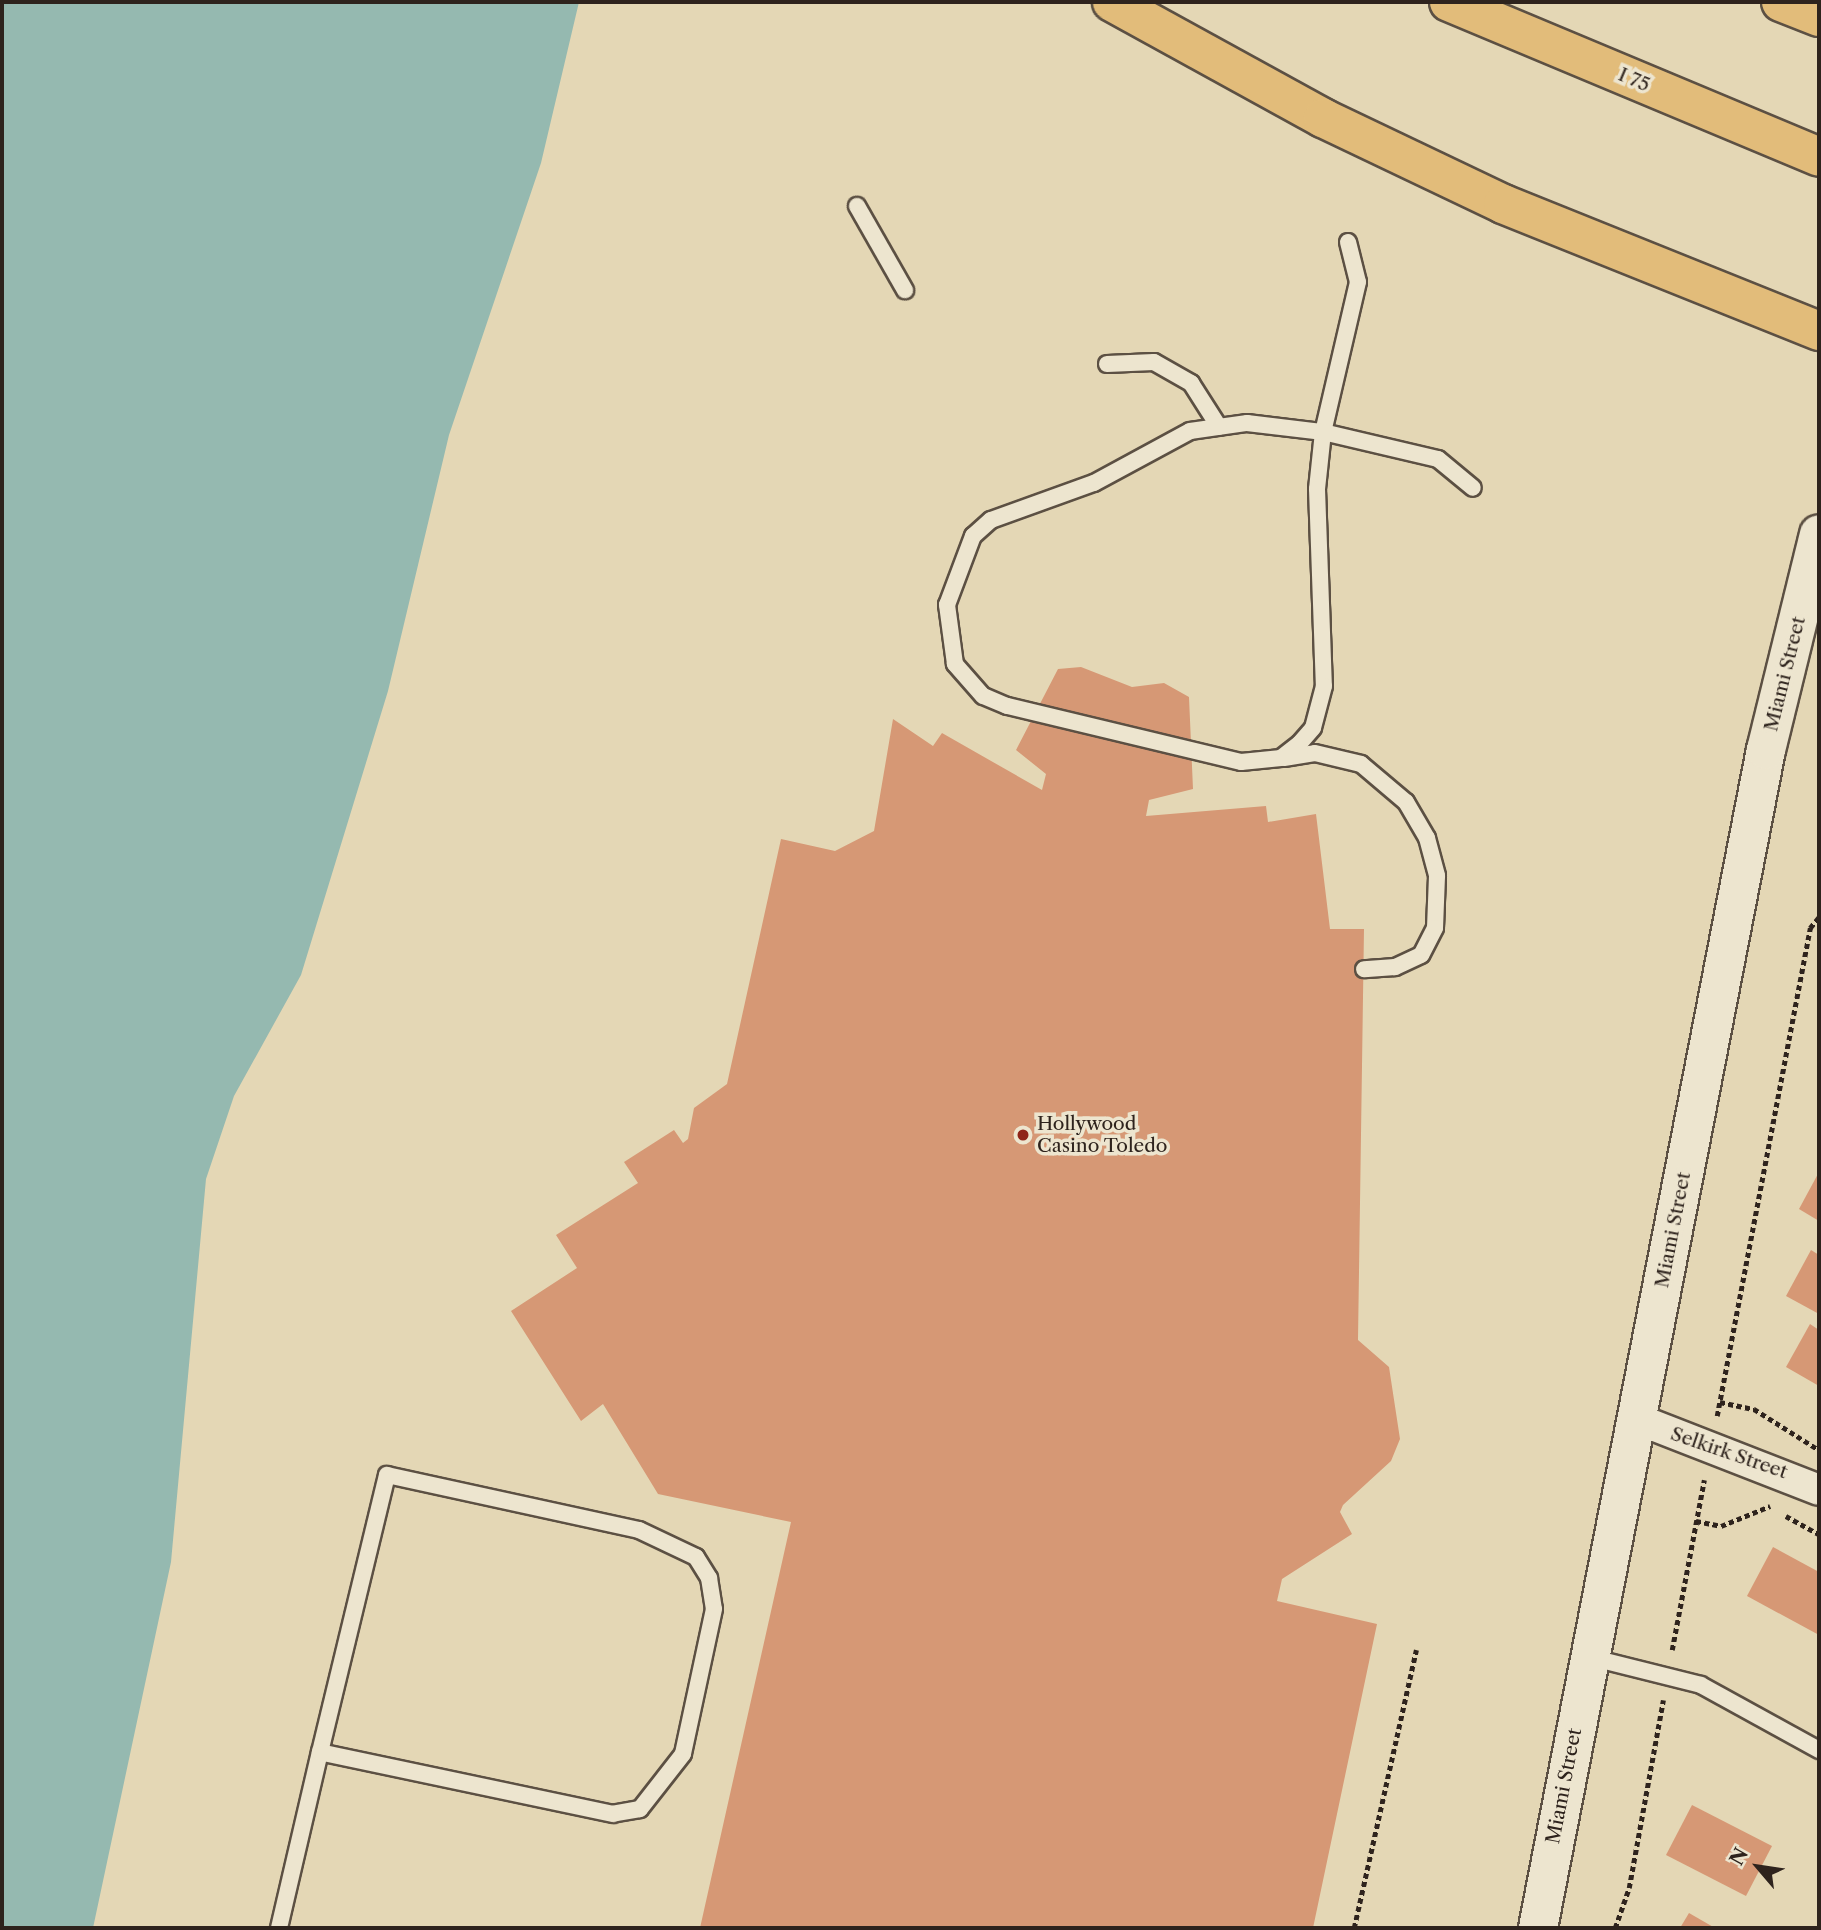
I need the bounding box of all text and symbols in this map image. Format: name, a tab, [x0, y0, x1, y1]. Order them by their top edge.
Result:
street label: I 75	[1615, 63, 1653, 97]
street label: Miami Street	[1760, 614, 1810, 734]
place label: Hollywood Casino Toledo	[1037, 1113, 1168, 1157]
marker: Hollywood Casino Toledo	[1015, 1127, 1031, 1143]
street label: Miami Street	[1651, 1170, 1695, 1290]
street label: Selkirk Street	[1667, 1422, 1791, 1484]
street label: Miami Street	[1542, 1726, 1586, 1846]
north arrow	[1723, 1832, 1793, 1902]
text: N	[1725, 1844, 1753, 1869]

